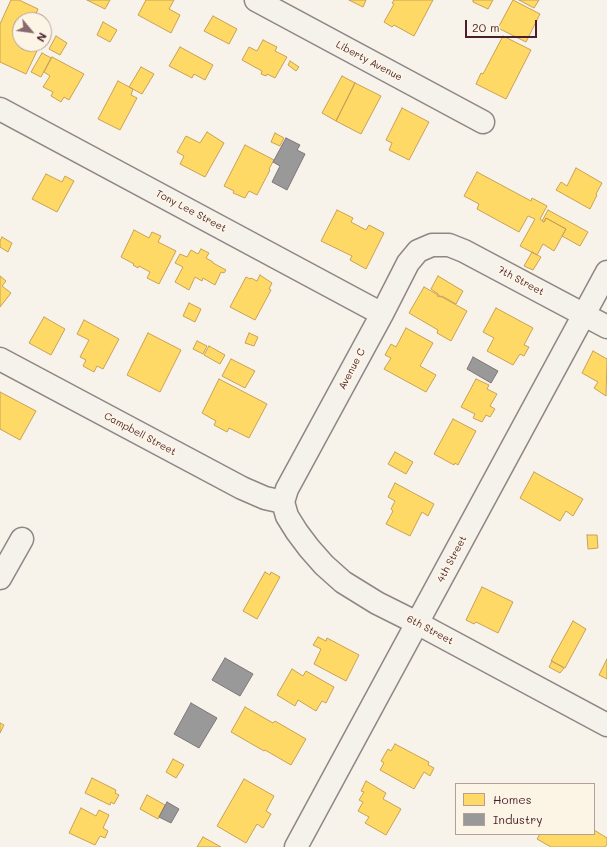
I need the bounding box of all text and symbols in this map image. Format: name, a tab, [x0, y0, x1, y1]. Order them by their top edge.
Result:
north arrow	[12, 12, 52, 52]
scale bar	[467, 12, 539, 38]
text: 20 m	[472, 19, 500, 35]
text: N	[33, 30, 51, 45]
street label: Liberty Avenue	[334, 38, 404, 84]
street label: Tony Lee Street	[154, 187, 228, 235]
street label: 7th Street	[496, 264, 546, 298]
street label: Avenue C	[336, 346, 368, 392]
street label: Campbell Street	[102, 410, 178, 458]
street label: 4th Street	[435, 534, 469, 584]
street label: 6th Street	[405, 613, 455, 647]
legend	[455, 783, 595, 835]
text: Homes	[493, 791, 532, 807]
text: Industry	[493, 811, 542, 827]

